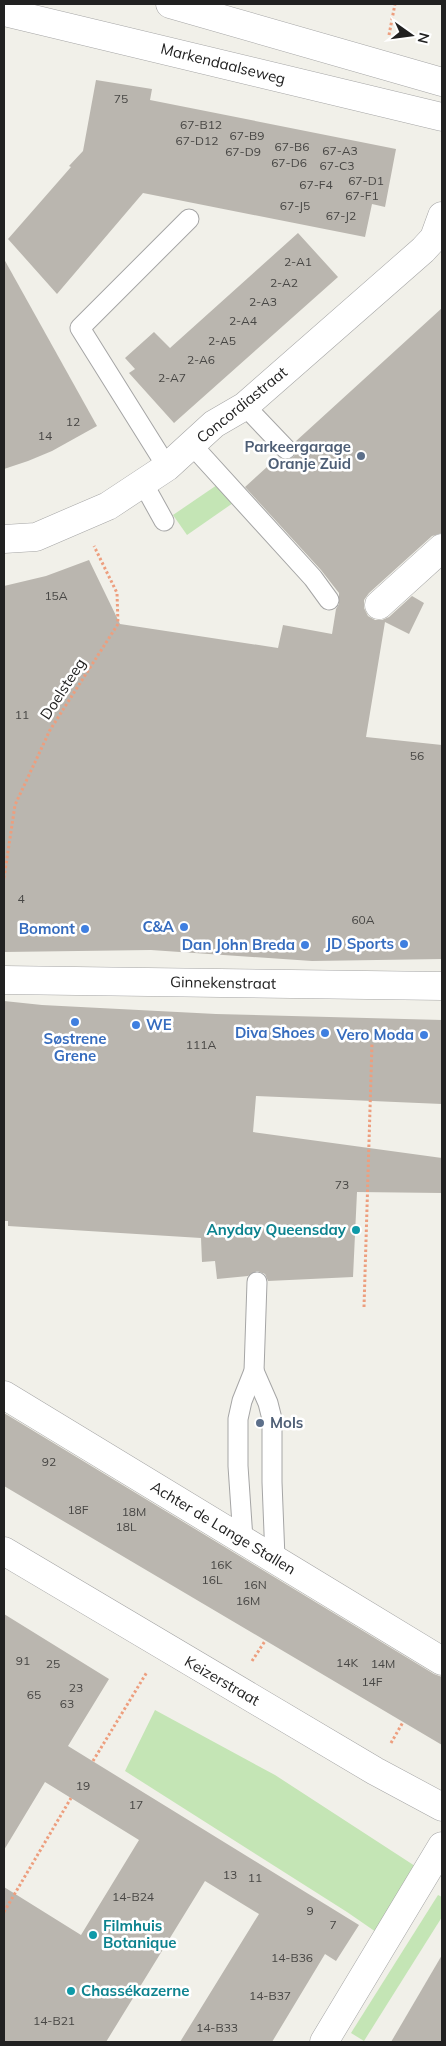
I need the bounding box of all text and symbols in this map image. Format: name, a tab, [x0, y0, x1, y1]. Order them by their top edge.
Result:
north arrow	[386, 10, 436, 60]
text: N	[414, 31, 434, 45]
street label: Markendaalseweg	[159, 39, 288, 88]
house number: 75	[114, 91, 128, 106]
house number: 67-B12	[180, 117, 222, 132]
house number: 67-B9	[230, 128, 264, 143]
house number: 67-D12	[176, 133, 218, 148]
house number: 67-B6	[275, 139, 309, 154]
house number: 67-A3	[322, 143, 358, 158]
house number: 67-D9	[225, 144, 261, 159]
house number: 67-D6	[271, 155, 307, 170]
house number: 67-C3	[320, 158, 354, 173]
house number: 67-D1	[348, 173, 384, 188]
house number: 67-F4	[299, 177, 333, 192]
house number: 67-F1	[345, 188, 379, 203]
house number: 67-J5	[280, 198, 310, 213]
house number: 67-J2	[326, 208, 356, 223]
house number: 2-A1	[284, 254, 312, 269]
house number: 2-A2	[270, 275, 298, 290]
house number: 2-A3	[249, 294, 277, 309]
house number: 2-A4	[229, 313, 257, 328]
house number: 2-A5	[208, 333, 236, 348]
house number: 2-A6	[187, 352, 215, 367]
street label: Concordiastraat	[193, 362, 291, 447]
house number: 2-A7	[158, 370, 186, 385]
house number: 12	[66, 414, 80, 429]
house number: 14	[38, 428, 52, 443]
place label: Parkeergarage Oranje Zuid	[245, 437, 351, 473]
marker: Parkeergarage Oranje Zuid	[355, 450, 367, 462]
house number: 15A	[44, 588, 68, 603]
street label: Doelsteeg	[36, 654, 89, 723]
house number: 11	[15, 707, 29, 722]
house number: 56	[410, 748, 424, 763]
house number: 4	[17, 891, 25, 906]
house number: 60A	[351, 912, 375, 927]
place label: C&A	[142, 917, 175, 936]
place label: Bomont	[19, 919, 75, 938]
marker: C&A	[178, 921, 190, 933]
marker: Bomont	[79, 923, 91, 935]
place label: JD Sports	[326, 934, 394, 953]
place label: Dan John Breda	[182, 935, 295, 954]
marker: JD Sports	[398, 938, 410, 950]
marker: Dan John Breda	[299, 939, 311, 951]
street label: Ginnekenstraat	[170, 972, 276, 993]
place label: WE	[146, 1015, 172, 1034]
marker: Søstrene Grene	[69, 1016, 81, 1028]
marker: WE	[130, 1019, 142, 1031]
place label: Diva Shoes	[235, 1023, 315, 1042]
place label: Vero Moda	[336, 1025, 414, 1044]
marker: Diva Shoes	[319, 1027, 331, 1039]
place label: Søstrene Grene	[44, 1029, 106, 1065]
marker: Vero Moda	[418, 1029, 430, 1041]
house number: 111A	[186, 1037, 216, 1052]
house number: 73	[335, 1177, 349, 1192]
place label: Anyday Queensday	[207, 1220, 347, 1239]
marker: Anyday Queensday	[350, 1224, 362, 1236]
place label: Mols	[270, 1413, 303, 1432]
marker: Mols	[254, 1417, 266, 1429]
house number: 92	[42, 1454, 56, 1469]
street label: Achter de Lange Stallen	[147, 1477, 299, 1578]
house number: 18F	[67, 1502, 89, 1517]
house number: 18M	[122, 1504, 146, 1519]
house number: 18L	[116, 1519, 137, 1534]
house number: 16K	[210, 1557, 232, 1572]
house number: 16L	[202, 1572, 223, 1587]
house number: 16N	[243, 1577, 267, 1592]
house number: 16M	[236, 1593, 260, 1608]
street label: Keizerstraat	[181, 1651, 263, 1710]
house number: 91	[16, 1653, 30, 1668]
house number: 14K	[336, 1655, 358, 1670]
house number: 25	[46, 1656, 60, 1671]
house number: 14M	[371, 1656, 395, 1671]
house number: 14F	[361, 1674, 383, 1689]
house number: 23	[69, 1680, 83, 1695]
house number: 65	[27, 1687, 41, 1702]
house number: 63	[60, 1696, 74, 1711]
house number: 19	[76, 1778, 90, 1793]
house number: 17	[129, 1797, 143, 1812]
house number: 13	[223, 1867, 237, 1882]
house number: 11	[248, 1870, 262, 1885]
house number: 14-B24	[112, 1889, 154, 1904]
house number: 9	[306, 1903, 314, 1918]
place label: Filmhuis Botanique	[103, 1916, 177, 1952]
house number: 7	[329, 1917, 337, 1932]
marker: Filmhuis Botanique	[87, 1929, 99, 1941]
house number: 14-B36	[271, 1950, 313, 1965]
place label: Chassékazerne	[81, 1981, 190, 2000]
marker: Chassékazerne	[65, 1985, 77, 1997]
house number: 14-B37	[249, 1988, 291, 2003]
house number: 14-B21	[33, 2013, 75, 2028]
house number: 14-B33	[196, 2020, 238, 2035]

